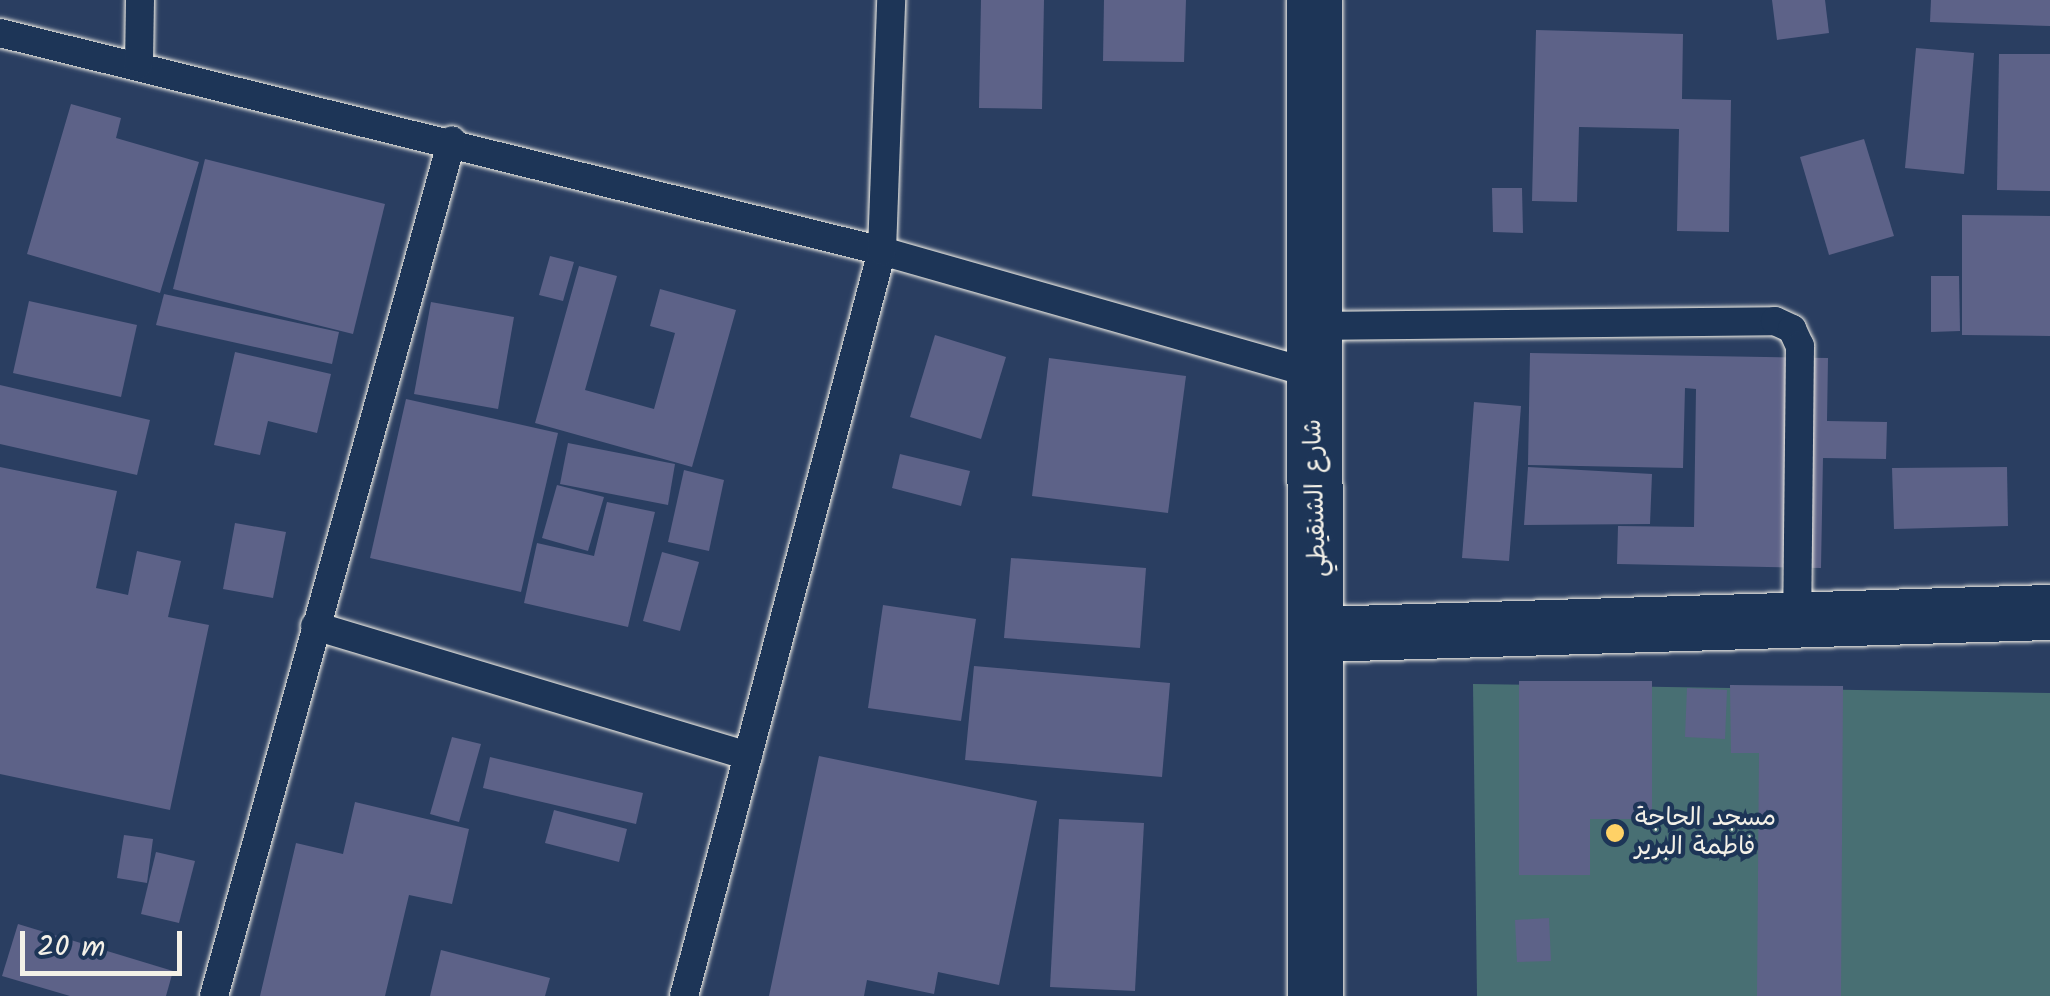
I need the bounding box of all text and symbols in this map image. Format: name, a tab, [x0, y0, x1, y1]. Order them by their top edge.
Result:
street label: شارع الشنقيطي	[1298, 418, 1334, 578]
place label: مسجد الحاجة فاطمة البرير	[1635, 804, 1776, 863]
marker: مسجد الحاجة فاطمة البرير	[1604, 822, 1626, 844]
scale bar	[25, 911, 188, 973]
text: 20 m	[37, 924, 105, 972]

